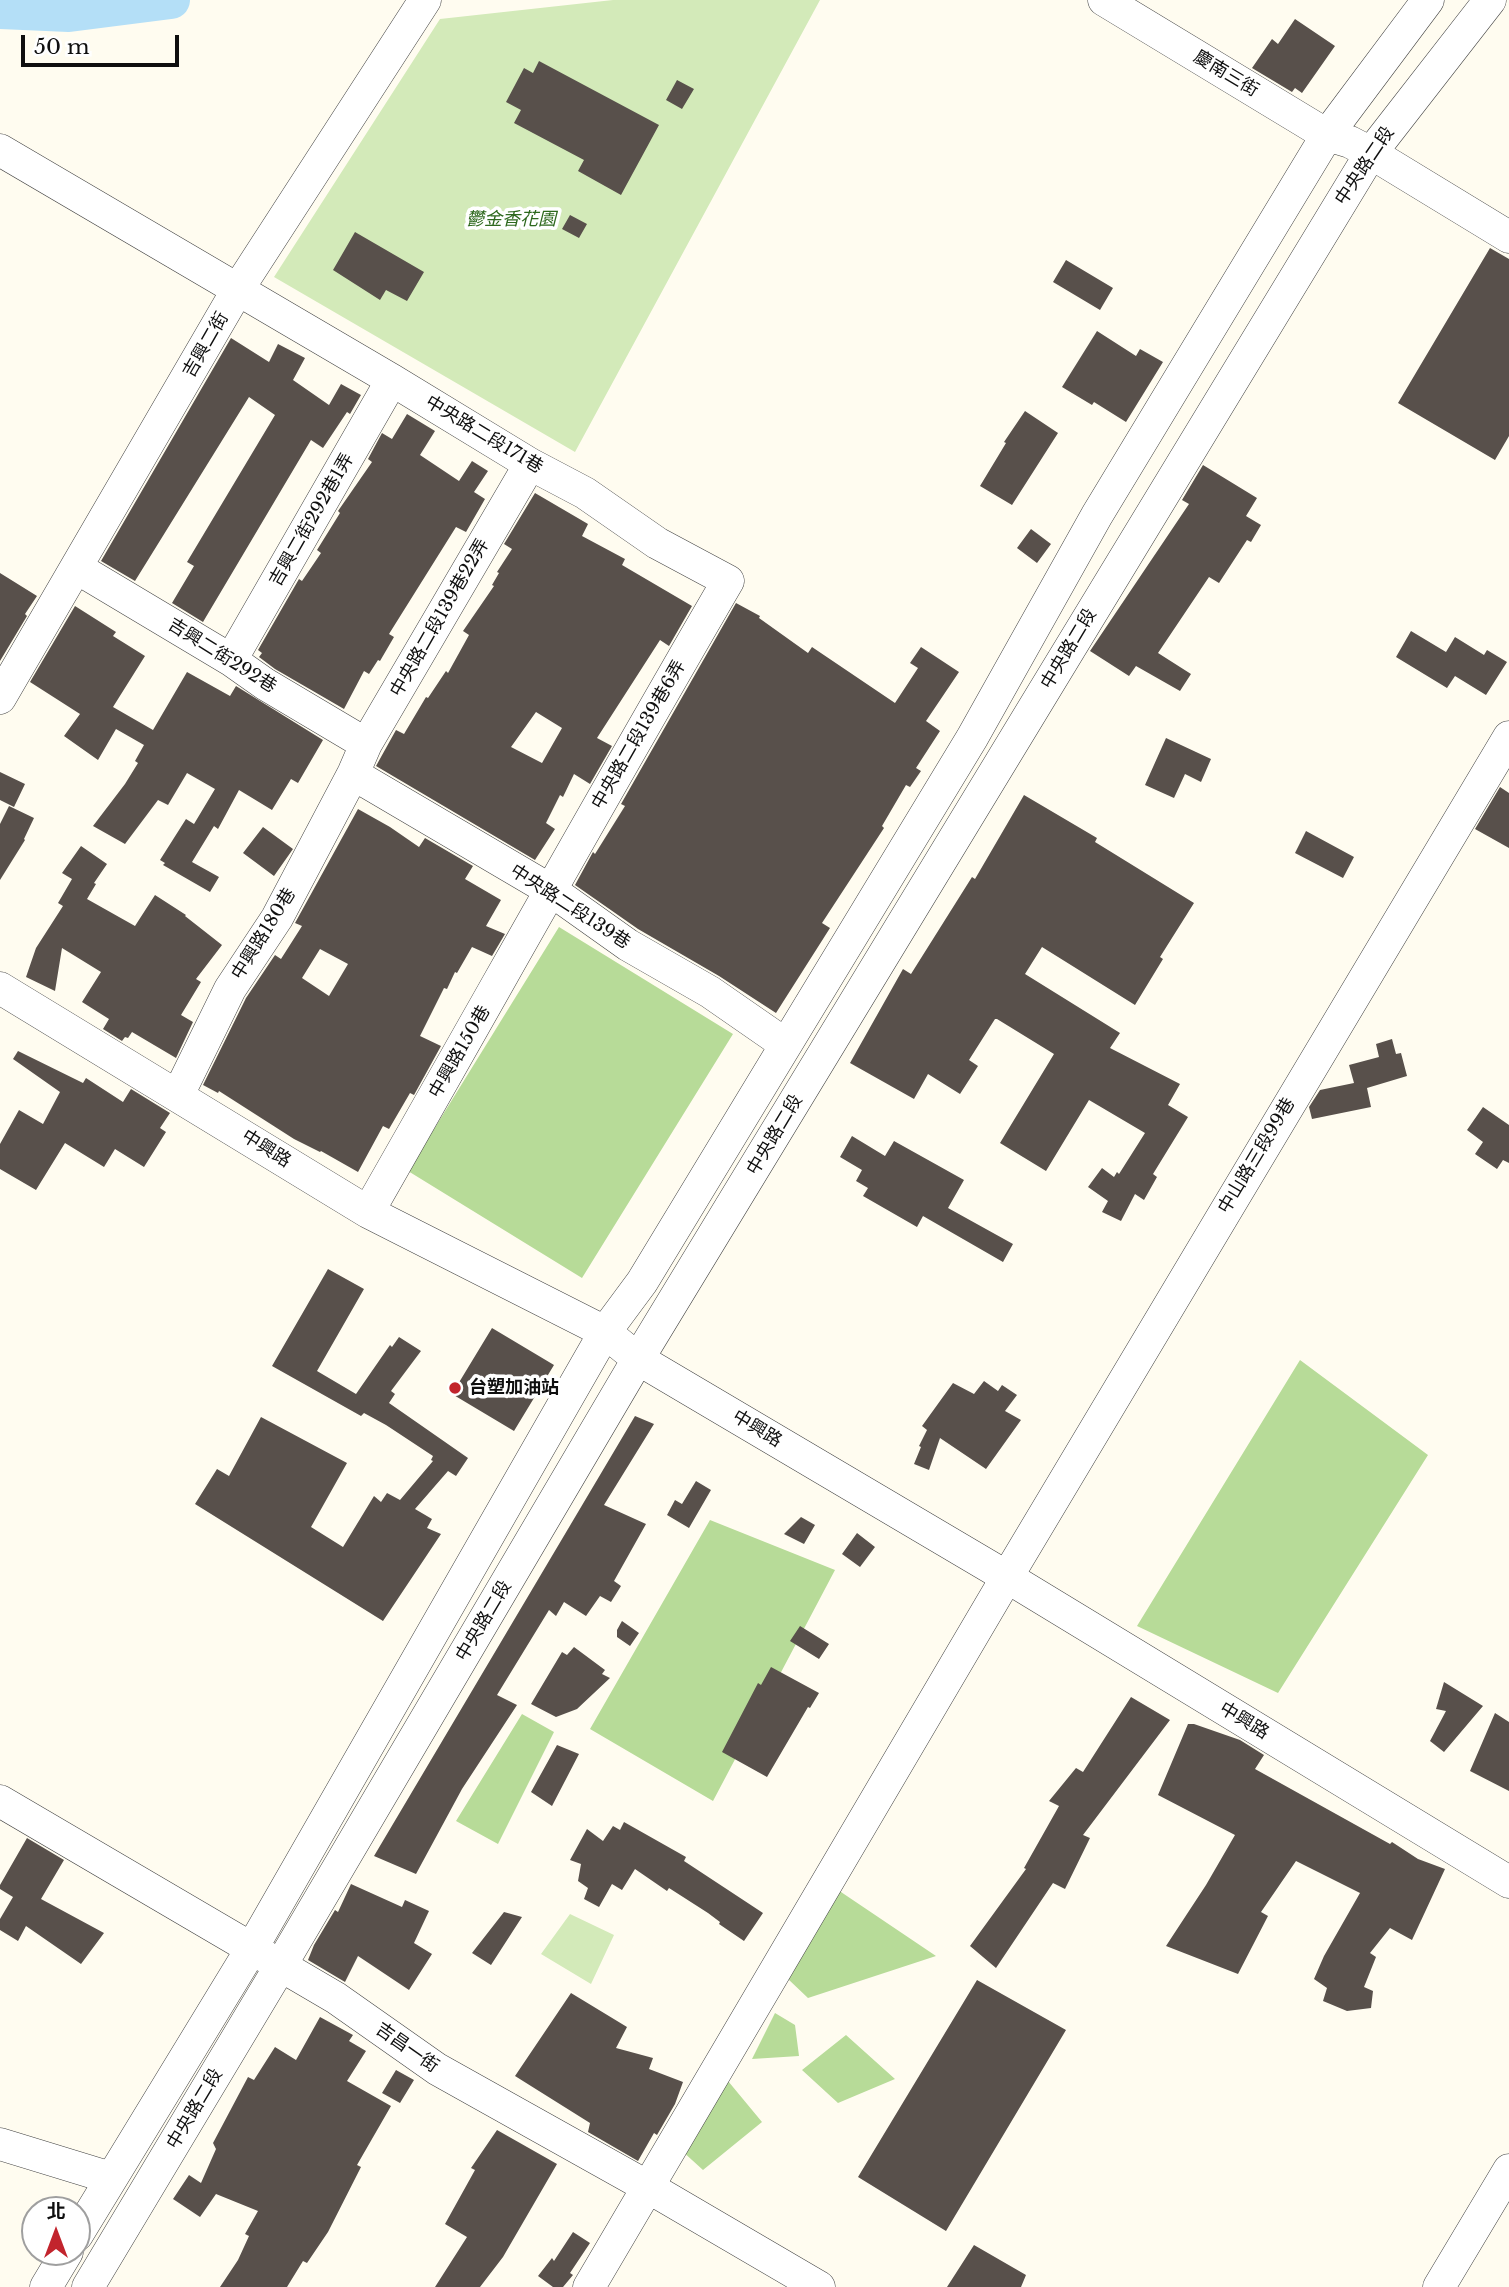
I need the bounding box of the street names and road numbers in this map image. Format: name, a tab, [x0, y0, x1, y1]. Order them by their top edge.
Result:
street label: 慶南三街	[1190, 46, 1262, 102]
street label: 中央路二段	[1331, 123, 1399, 209]
street label: 吉興二街	[179, 308, 233, 382]
street label: 中央路二段171巷	[421, 391, 547, 479]
street label: 吉興二街292巷1弄	[265, 450, 359, 590]
street label: 中央路二段139巷22弄	[386, 535, 494, 701]
street label: 中央路二段	[1037, 605, 1101, 693]
street label: 吉興二街292巷	[164, 614, 280, 698]
street label: 中央路二段139巷6弄	[588, 657, 690, 813]
street label: 中央路二段139巷	[506, 860, 634, 954]
street label: 中興路180巷	[227, 884, 301, 984]
street label: 中興路150巷	[425, 1002, 495, 1102]
street label: 中央路二段	[743, 1091, 807, 1179]
street label: 中山路三段99巷	[1214, 1094, 1300, 1218]
street label: 中興路	[237, 1126, 295, 1172]
street label: 中興路	[728, 1406, 786, 1452]
street label: 中央路二段	[452, 1577, 516, 1665]
street label: 中興路	[1215, 1698, 1273, 1744]
street label: 吉昌一街	[371, 2019, 443, 2077]
street label: 中央路二段	[163, 2065, 227, 2153]

